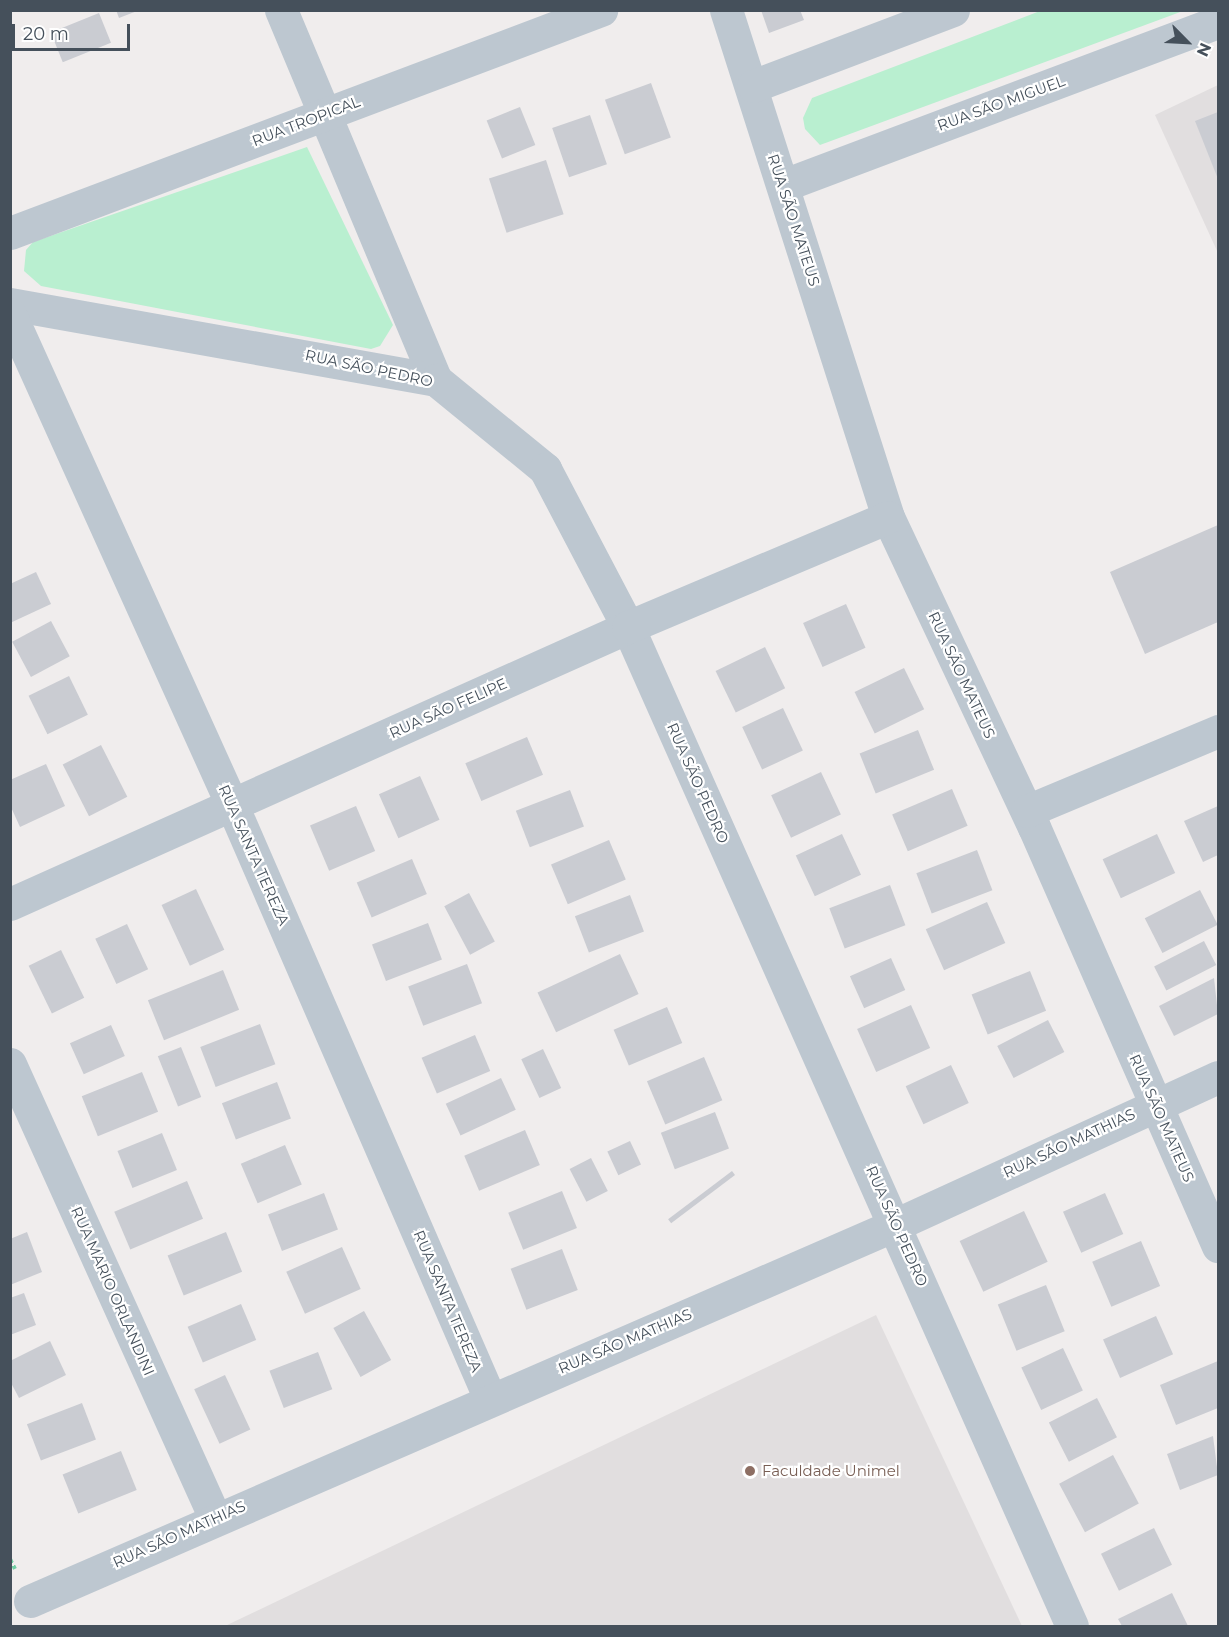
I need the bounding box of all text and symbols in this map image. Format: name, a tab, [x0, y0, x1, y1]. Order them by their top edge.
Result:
scale bar	[15, 12, 134, 50]
north arrow	[1157, 12, 1217, 72]
text: 20 m	[23, 23, 69, 45]
text: N	[1193, 40, 1215, 59]
street label: RUA SÃO MIGUEL	[935, 72, 1067, 134]
street label: RUA TROPICAL	[249, 92, 363, 150]
street label: RUA SÃO MATEUS	[764, 152, 824, 288]
street label: RUA SÃO PEDRO	[304, 346, 434, 390]
street label: RUA SÃO MATEUS	[925, 609, 999, 741]
street label: RUA SÃO FELIPE	[386, 674, 510, 742]
street label: RUA SÃO PEDRO	[663, 720, 733, 846]
street label: RUA SANTA TEREZA	[215, 782, 293, 928]
street label: RUA SÃO MATEUS	[1126, 1051, 1198, 1185]
street label: RUA SÃO MATHIAS	[1000, 1105, 1138, 1181]
street label: RUA SÃO PEDRO	[862, 1163, 932, 1289]
street label: RUA MARIO ORLANDINI	[68, 1204, 158, 1378]
street label: RUA SANTA TEREZA	[410, 1227, 486, 1375]
street label: RUA SÃO MATHIAS	[555, 1305, 695, 1377]
place label: Faculdade Unimel	[762, 1462, 900, 1480]
marker: Faculdade Unimel	[743, 1464, 757, 1478]
street label: RUA SÃO MATHIAS	[110, 1497, 248, 1571]

